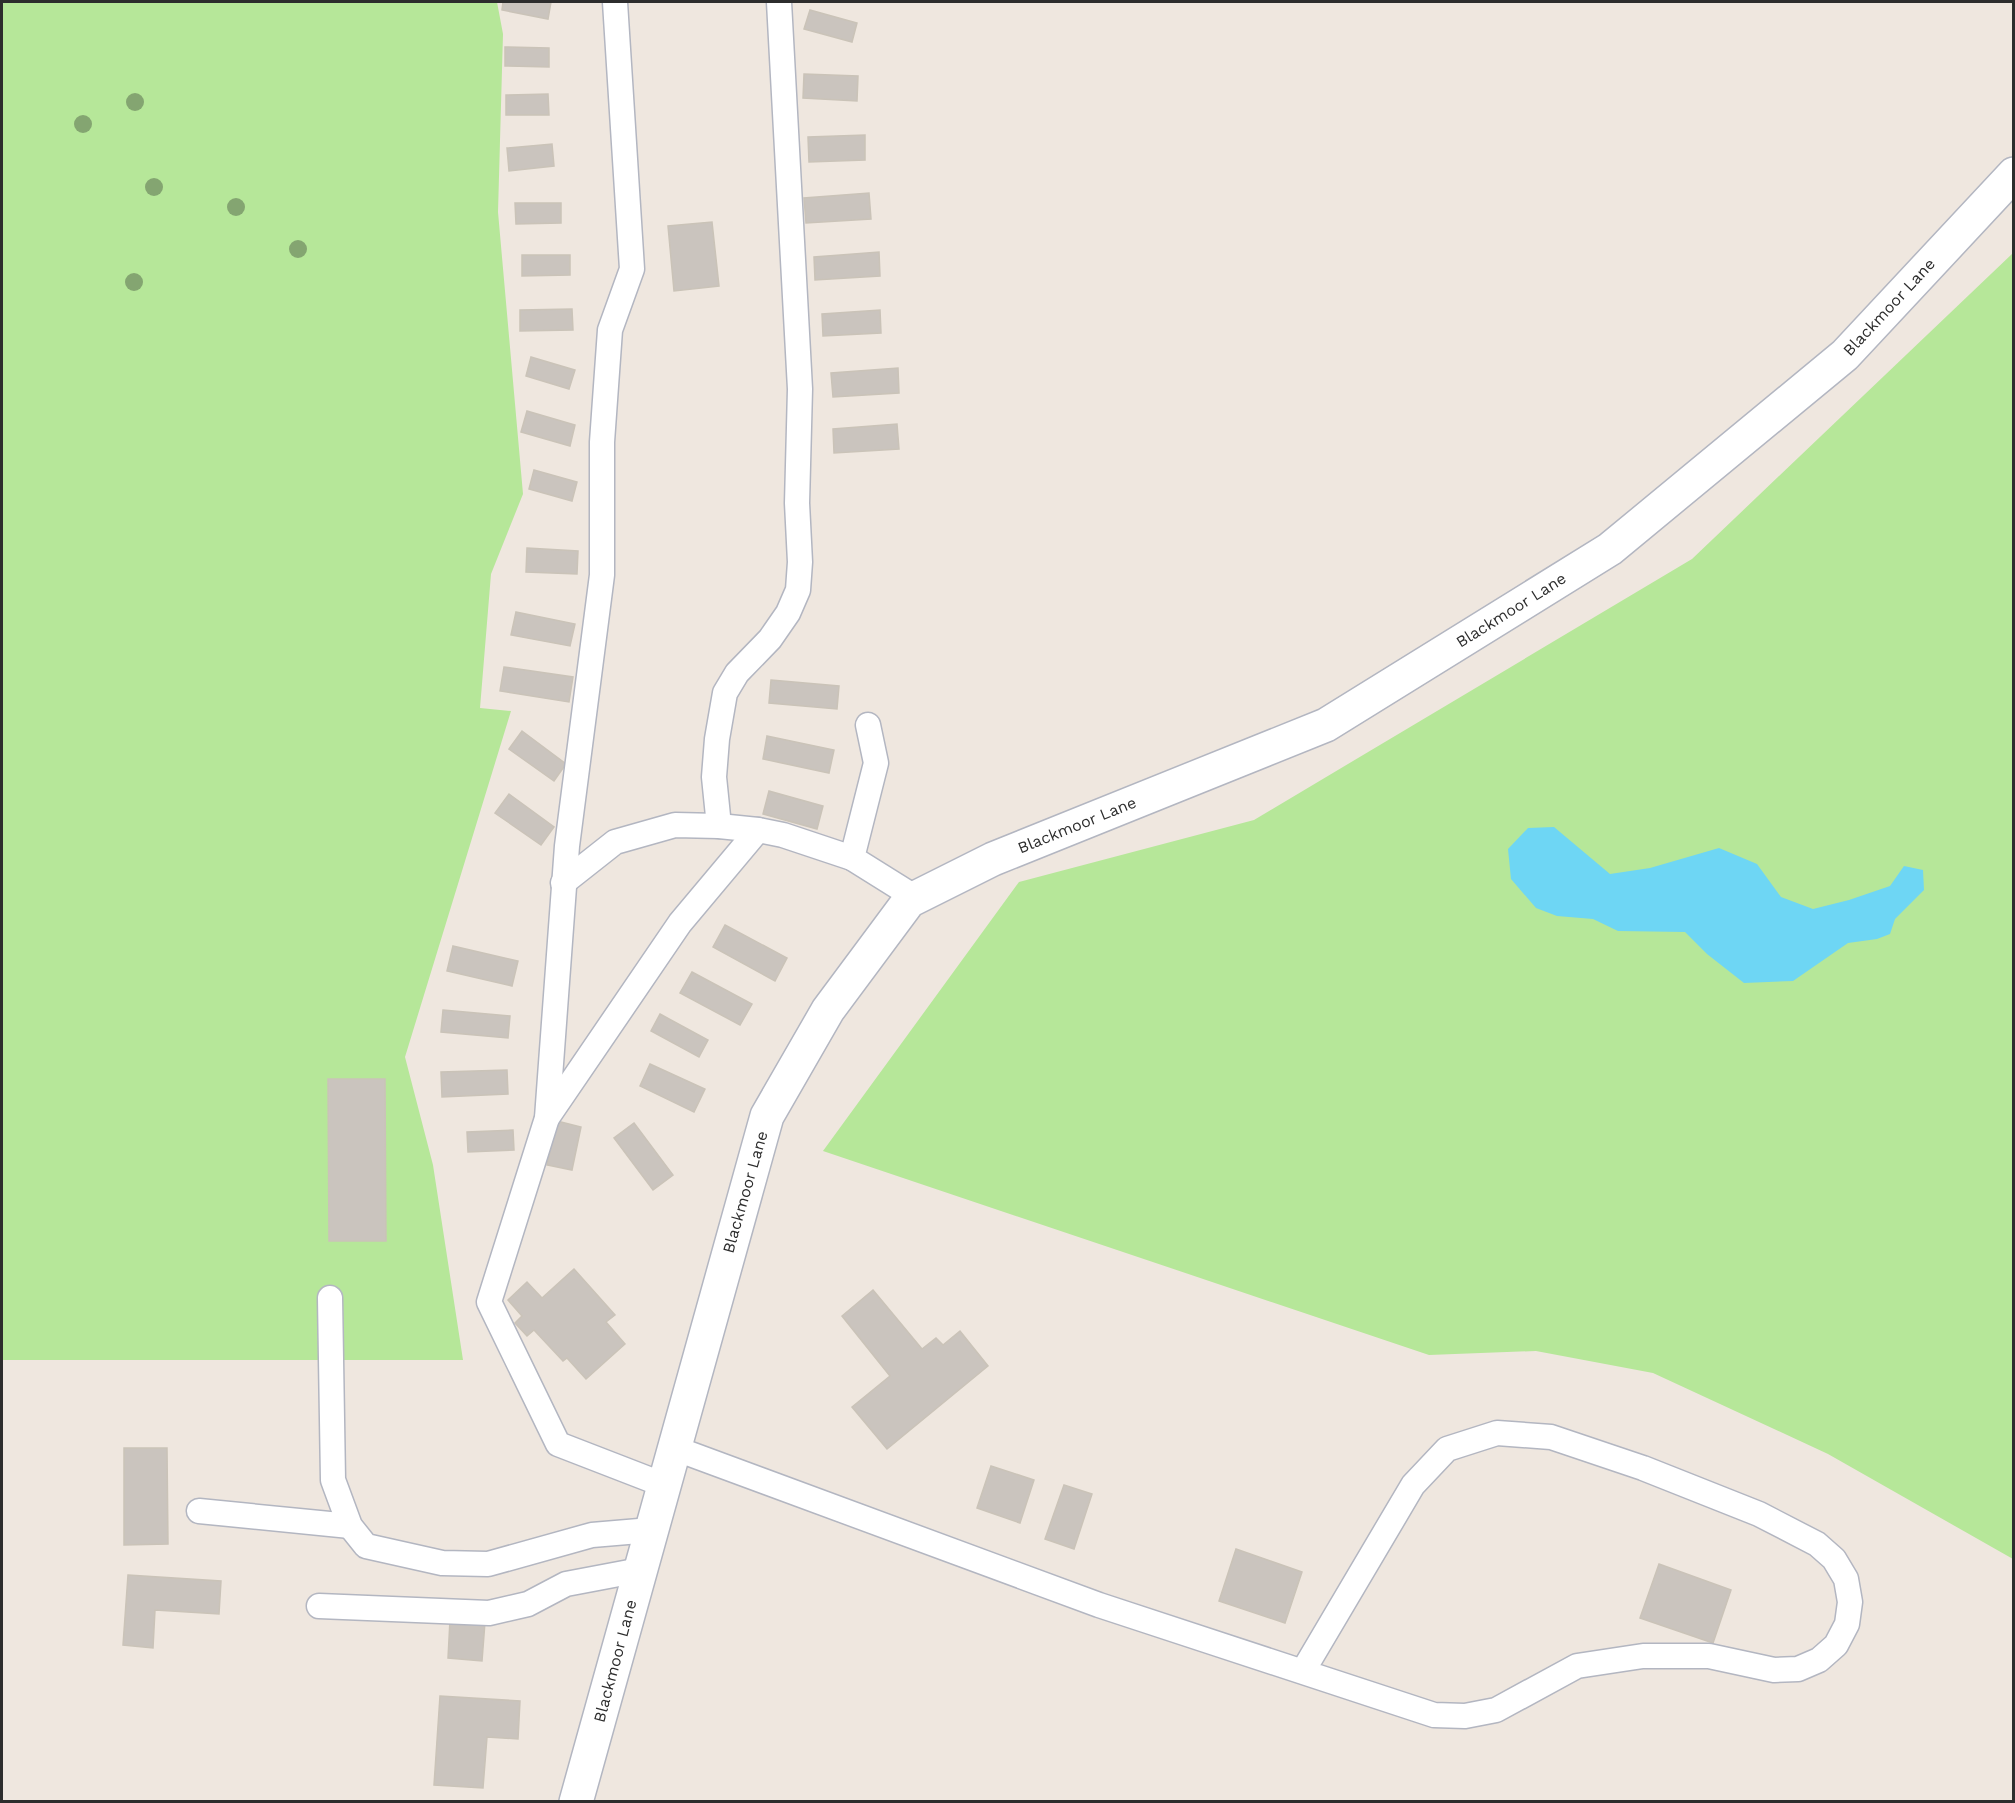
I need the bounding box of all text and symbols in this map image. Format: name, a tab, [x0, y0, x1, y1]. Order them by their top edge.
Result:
street label: Blackmoor Lane	[1839, 254, 1939, 360]
street label: Blackmoor Lane	[1452, 568, 1570, 652]
street label: Blackmoor Lane	[1015, 793, 1139, 857]
street label: Blackmoor Lane	[718, 1129, 772, 1255]
street label: Blackmoor Lane	[589, 1598, 641, 1724]

